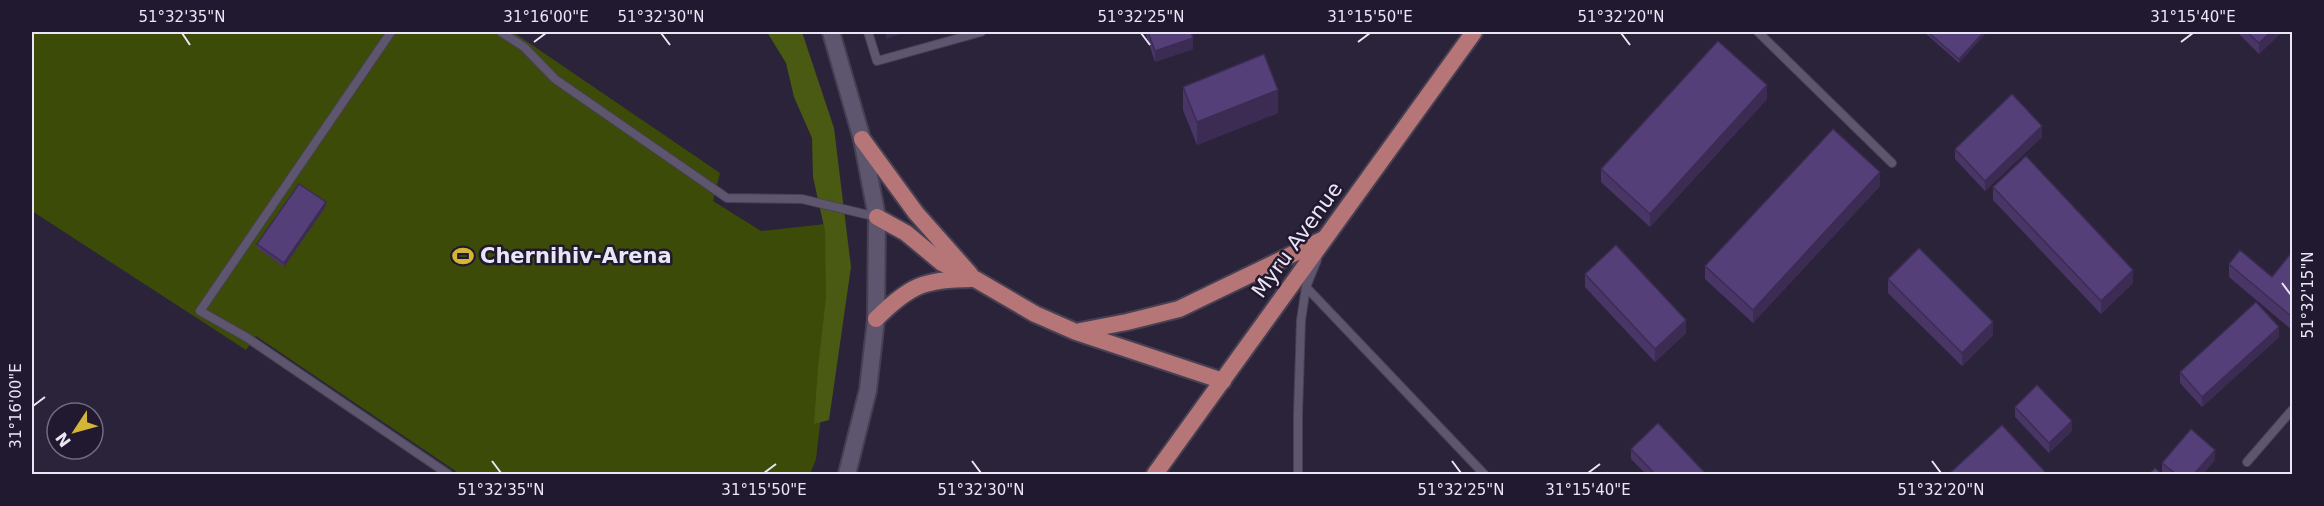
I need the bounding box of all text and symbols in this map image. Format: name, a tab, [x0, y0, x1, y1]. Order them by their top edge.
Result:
text: 51°32'35"N	[138, 8, 226, 26]
text: 31°16'00"E	[503, 8, 589, 26]
text: 51°32'30"N	[617, 8, 705, 26]
text: 51°32'25"N	[1097, 8, 1185, 26]
text: 31°15'50"E	[1327, 8, 1413, 26]
text: 51°32'20"N	[1577, 8, 1665, 26]
text: 31°15'40"E	[2150, 8, 2236, 26]
street label: Myru Avenue	[1247, 177, 1347, 303]
sports icon: Chernihiv-Arena	[451, 244, 475, 268]
place label: Chernihiv-Arena	[480, 244, 672, 268]
text: 51°32'15"N	[2299, 251, 2317, 339]
text: 31°16'00"E	[7, 363, 25, 449]
north arrow	[45, 401, 105, 461]
text: N	[52, 429, 75, 451]
text: 51°32'35"N	[457, 481, 545, 499]
text: 31°15'50"E	[721, 481, 807, 499]
text: 51°32'30"N	[937, 481, 1025, 499]
text: 51°32'25"N	[1417, 481, 1505, 499]
text: 31°15'40"E	[1545, 481, 1631, 499]
text: 51°32'20"N	[1897, 481, 1985, 499]

